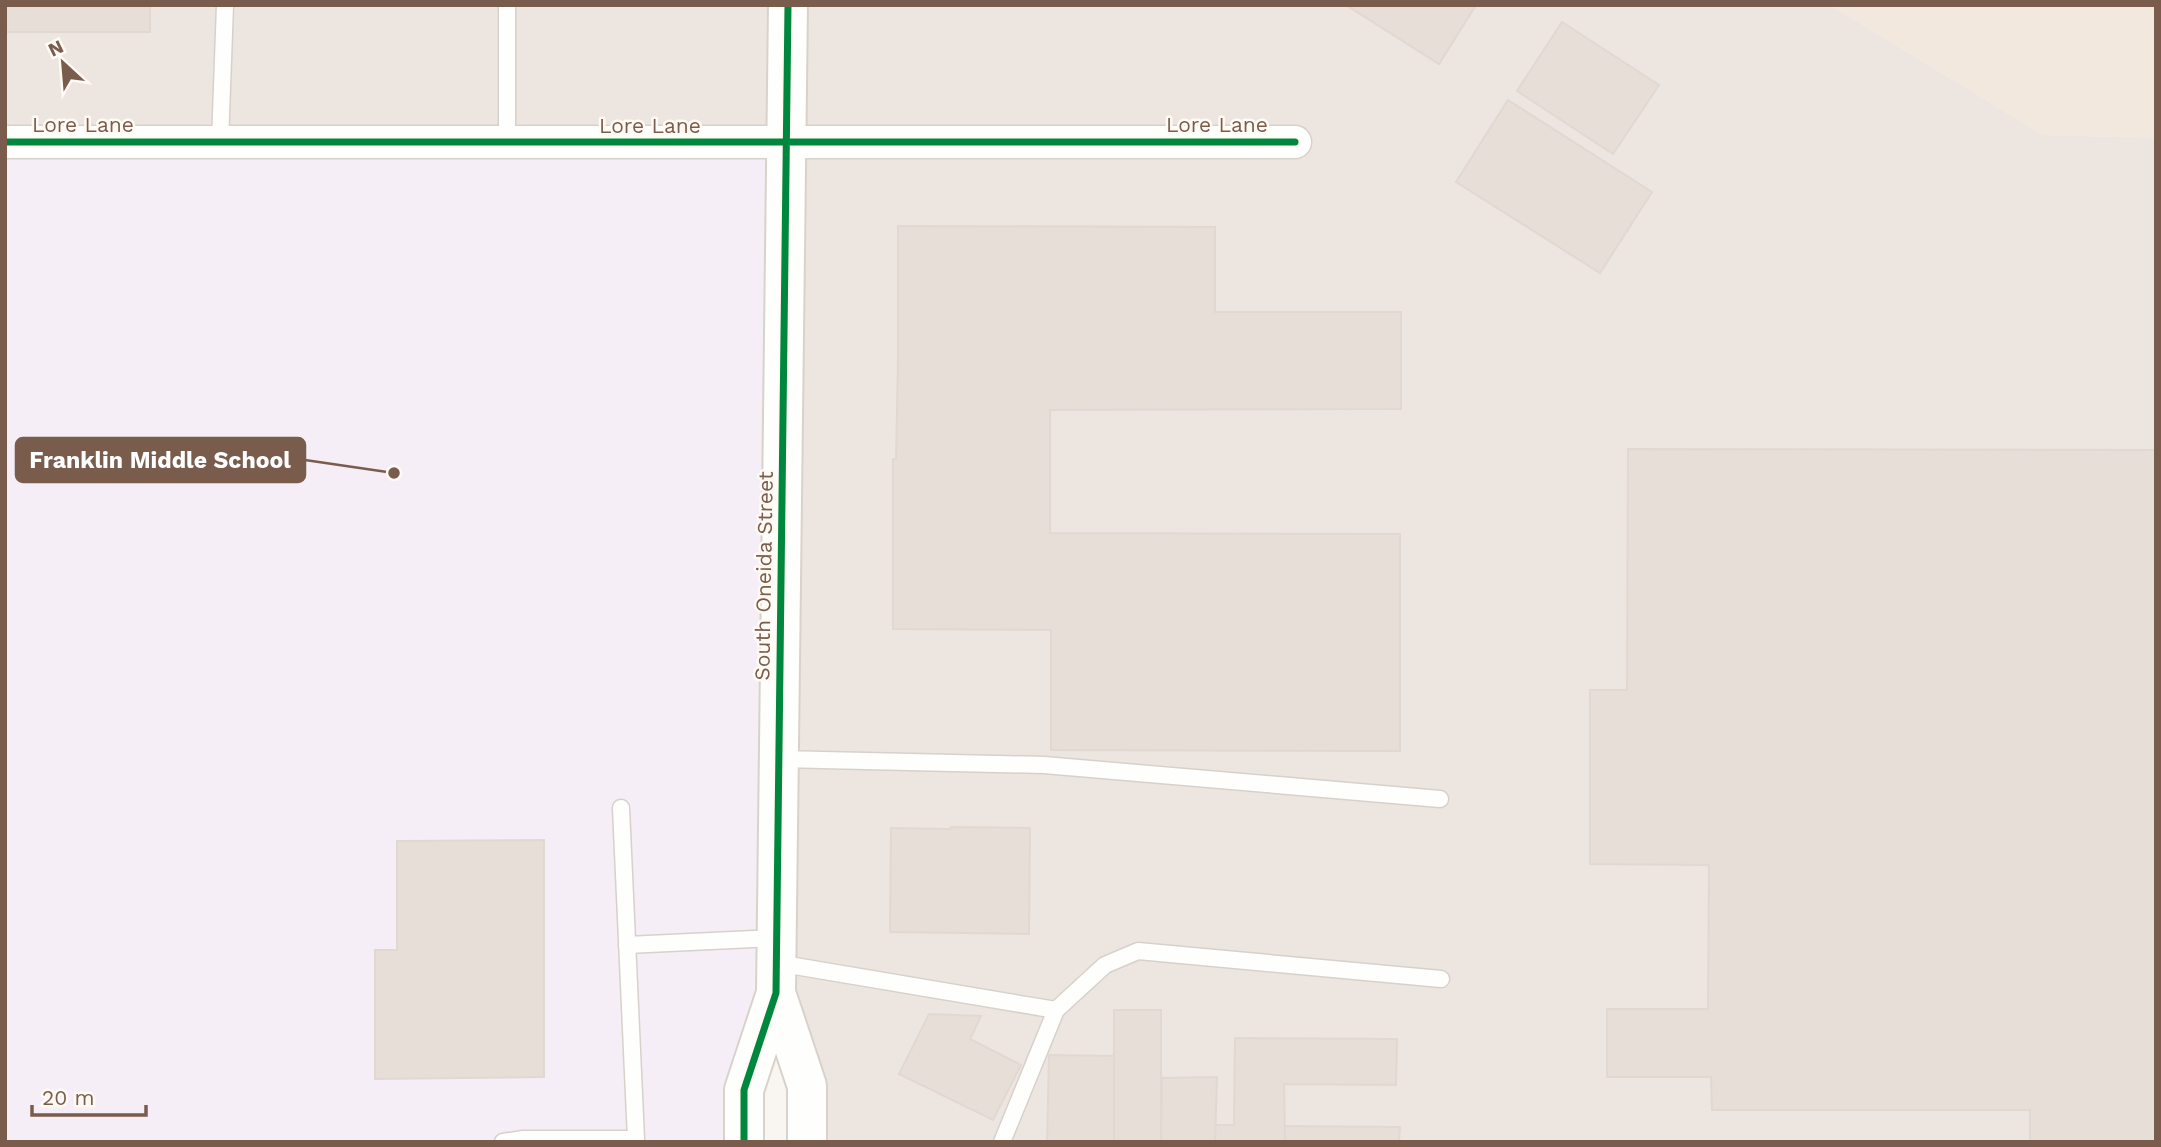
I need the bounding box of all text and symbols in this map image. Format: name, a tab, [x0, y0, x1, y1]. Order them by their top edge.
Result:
north arrow	[28, 28, 98, 98]
text: N	[44, 35, 67, 62]
street label: Lore Lane	[32, 112, 134, 137]
street label: Lore Lane	[1166, 112, 1268, 137]
street label: Lore Lane	[599, 113, 701, 138]
callout: Franklin Middle School	[16, 438, 305, 482]
text: Franklin Middle School	[29, 447, 291, 474]
street label: South Oneida Street	[749, 471, 778, 681]
scale bar	[32, 1074, 145, 1118]
text: 20 m	[42, 1085, 94, 1110]

